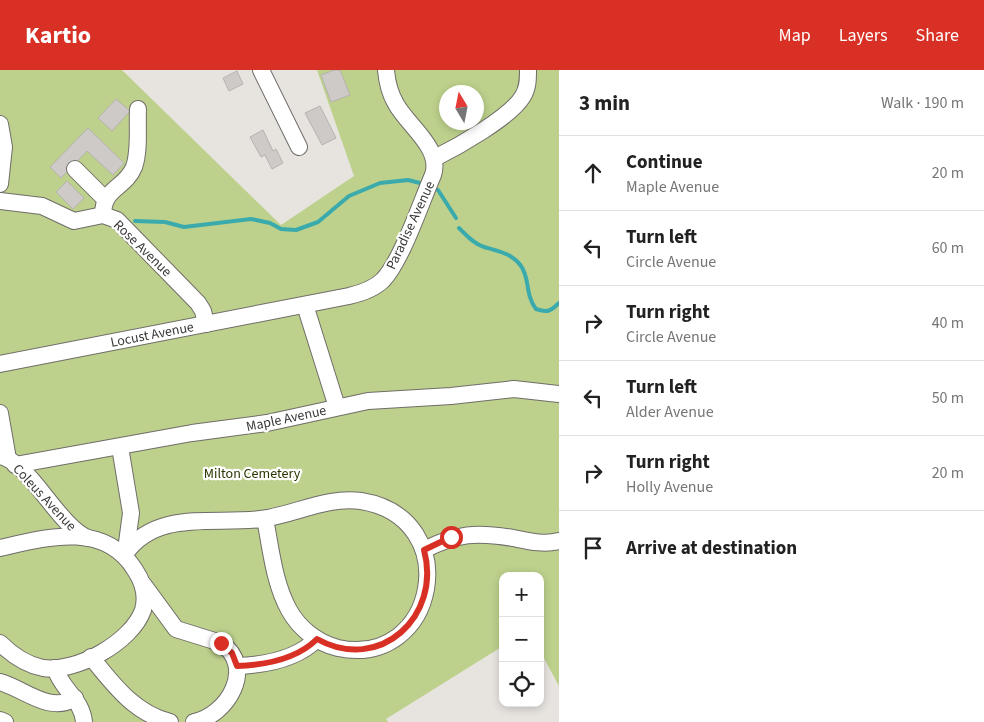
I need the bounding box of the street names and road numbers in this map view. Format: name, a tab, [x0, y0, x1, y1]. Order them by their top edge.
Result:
street label: Paradise Avenue	[382, 178, 440, 273]
street label: Rose Avenue	[109, 216, 176, 282]
street label: Locust Avenue	[109, 317, 196, 353]
street label: Maple Avenue	[244, 401, 328, 437]
street label: Coleus Avenue	[8, 460, 81, 536]

